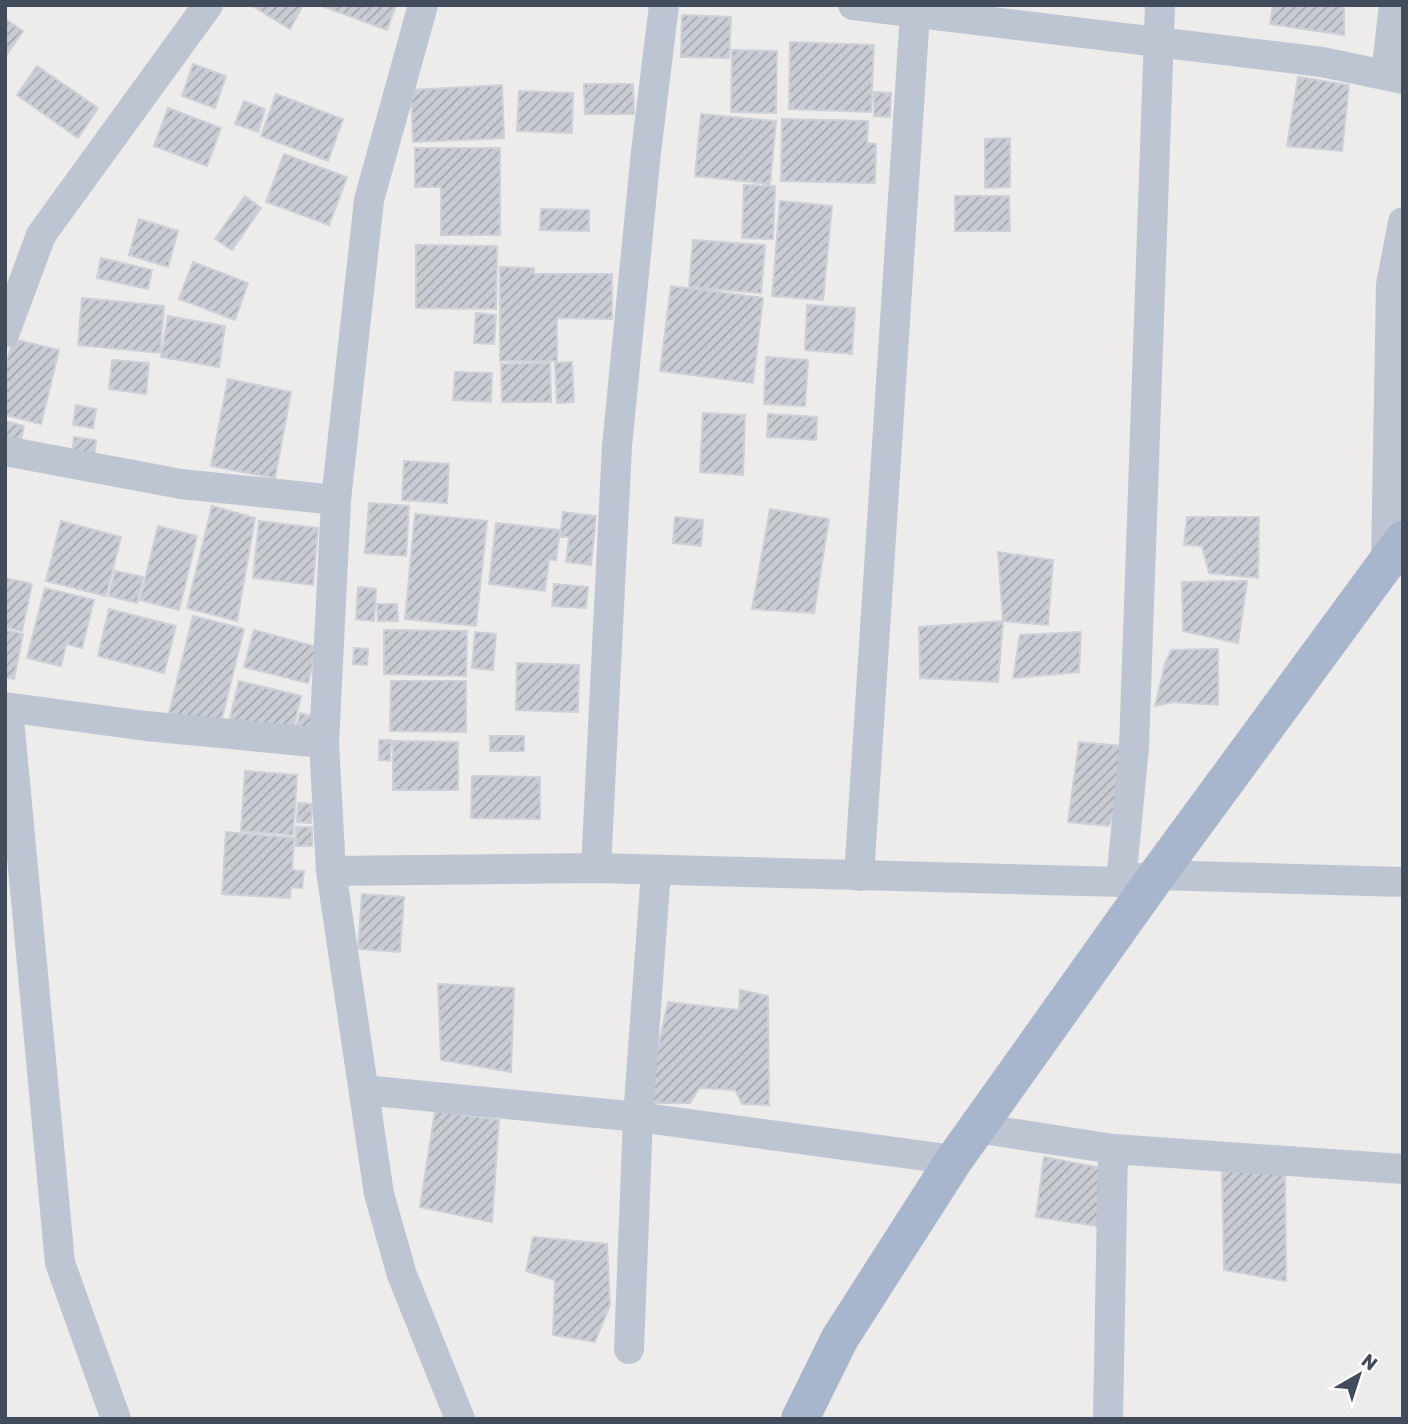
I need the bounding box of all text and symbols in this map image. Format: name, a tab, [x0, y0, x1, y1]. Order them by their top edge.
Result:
north arrow	[1324, 1340, 1394, 1410]
text: N	[1357, 1349, 1382, 1375]

